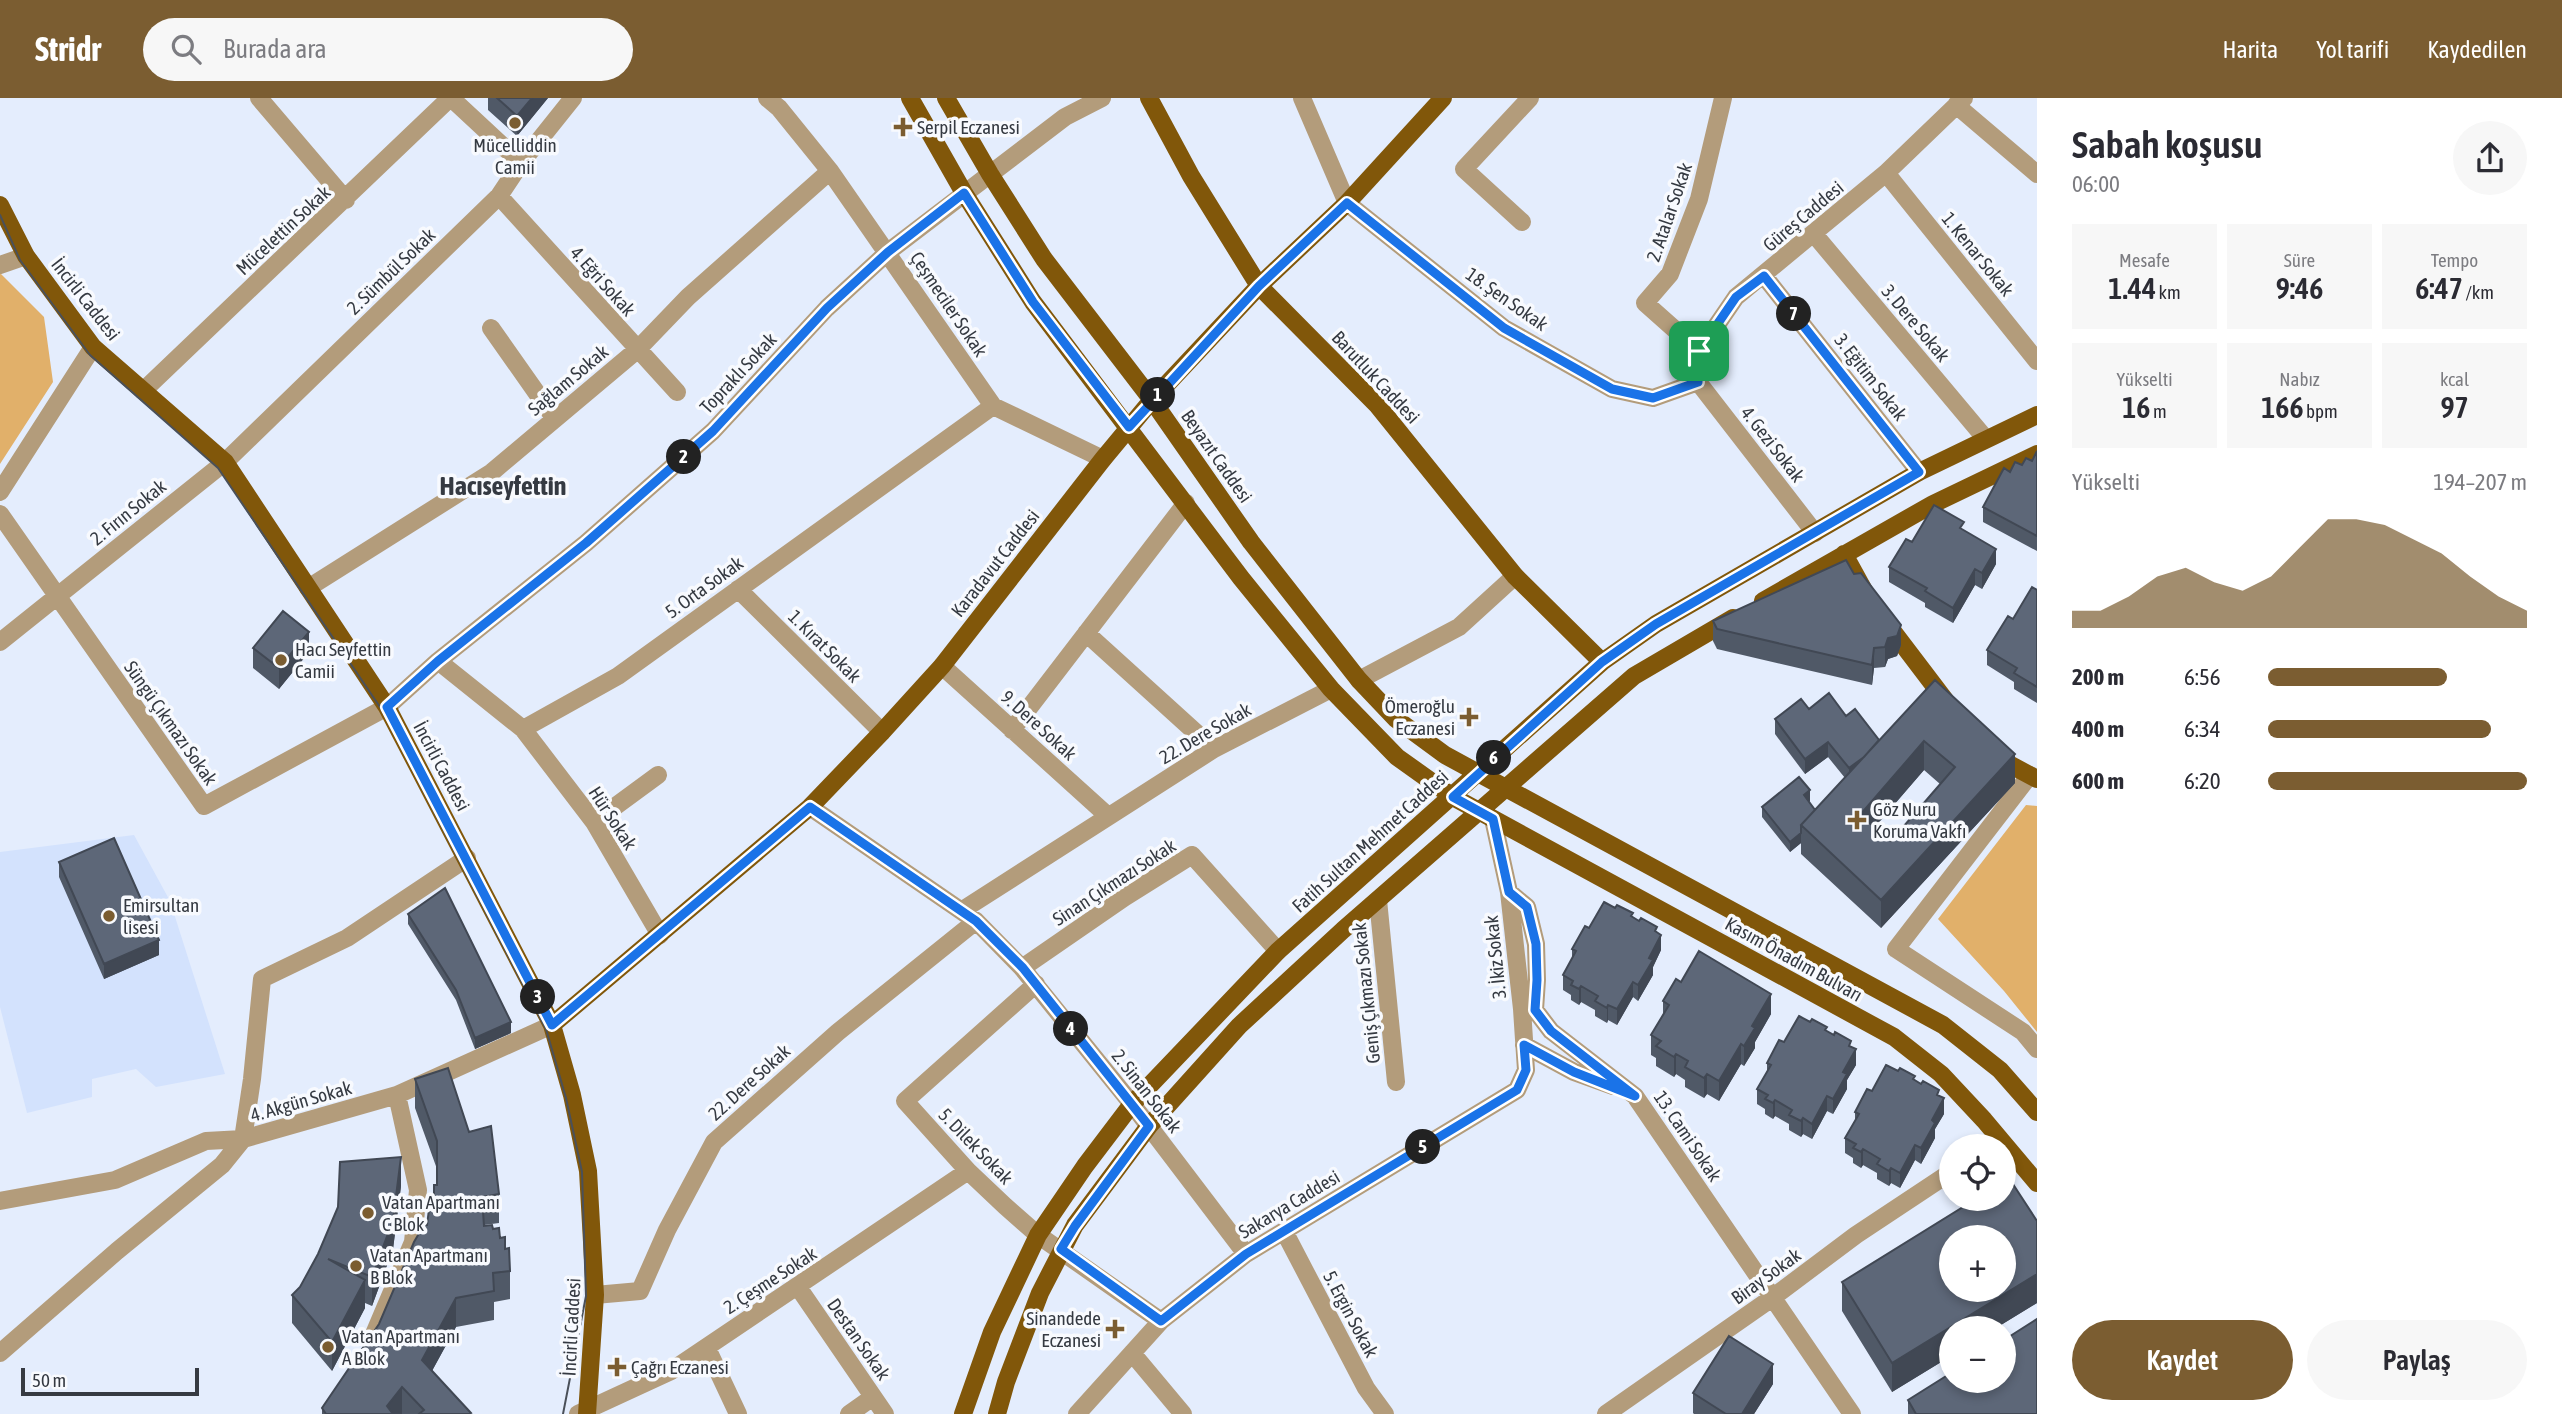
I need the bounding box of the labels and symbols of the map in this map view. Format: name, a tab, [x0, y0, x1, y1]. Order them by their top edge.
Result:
marker: Mücelliddin Camii	[507, 115, 523, 131]
place label: Serpil Eczanesi	[917, 116, 1020, 138]
marker: Serpil Eczanesi	[895, 119, 911, 135]
place label: Mücelliddin Camii	[473, 134, 557, 178]
street label: 2. Atalar Sokak	[1642, 159, 1696, 264]
street label: Güreş Caddesi	[1758, 176, 1848, 256]
street label: Mücelettin Sokak	[231, 180, 335, 279]
street label: 1. Kenar Sokak	[1938, 208, 2019, 301]
street label: 2. Sümbül Sokak	[342, 223, 440, 319]
street label: 4. Eğri Sokak	[566, 242, 640, 321]
street label: Çeşmeciler Sokak	[906, 247, 992, 361]
street label: İncirli Caddesi	[47, 254, 125, 344]
street label: 18. Şen Sokak	[1462, 263, 1553, 336]
street label: 3. Dere Sokak	[1878, 280, 1955, 366]
pin: 7	[1776, 296, 1812, 332]
pin	[1669, 321, 1729, 381]
street label: Barutluk Caddesi	[1328, 326, 1424, 428]
street label: Topraklı Sokak	[695, 328, 781, 418]
street label: 3. Eğitim Sokak	[1830, 329, 1912, 425]
street label: Sağlam Sokak	[524, 340, 613, 420]
pin: 1	[1140, 378, 1176, 412]
street label: 4. Gezi Sokak	[1737, 402, 1810, 487]
street label: Beyazıt Caddesi	[1177, 405, 1257, 507]
pin: 2	[666, 440, 702, 474]
district label: Hacıseyfettin	[440, 471, 566, 501]
street label: 2. Fırın Sokak	[86, 474, 171, 549]
street label: Karadavut Caddesi	[946, 505, 1044, 621]
street label: 5. Orta Sokak	[661, 551, 748, 623]
street label: 1. Kırat Sokak	[784, 605, 866, 687]
place label: Hacı Seyfettin Camii	[295, 638, 392, 682]
marker: Hacı Seyfettin Camii	[273, 652, 289, 668]
street label: Süngü Çıkmazı Sokak	[120, 657, 222, 790]
street label: 9. Dere Sokak	[997, 686, 1082, 765]
place label: Ömeroğlu Eczanesi	[1385, 695, 1455, 739]
street label: 22. Dere Sokak	[1155, 698, 1255, 768]
marker: Ömeroğlu Eczanesi	[1461, 709, 1477, 725]
street label: İncirli Caddesi	[409, 717, 475, 815]
pin: 6	[1476, 740, 1512, 776]
street label: Fatih Sultan Mehmet Caddesi	[1288, 765, 1452, 917]
street label: Hür Sokak	[584, 782, 642, 854]
place label: Göz Nuru Koruma Vakfı	[1873, 798, 1966, 842]
marker: Göz Nuru Koruma Vakfı	[1847, 810, 1867, 830]
street label: Sinan Çıkmazı Sokak	[1048, 834, 1180, 930]
place label: Emirsultan lisesi	[123, 894, 199, 938]
marker: Emirsultan lisesi	[101, 908, 117, 924]
street label: Kasım Önadım Bulvarı	[1722, 912, 1866, 1006]
street label: 3. İkiz Sokak	[1480, 914, 1510, 1000]
street label: Geniş Çıkmazı Sokak	[1348, 921, 1384, 1065]
pin: 3	[520, 979, 556, 1014]
pin: 4	[1054, 1012, 1088, 1046]
street label: 22. Dere Sokak	[704, 1039, 795, 1124]
street label: 2. Sinan Sokak	[1108, 1045, 1187, 1138]
street label: 4. Akgün Sokak	[248, 1076, 355, 1126]
street label: 13. Cami Sokak	[1650, 1087, 1727, 1186]
street label: 5. Dilek Sokak	[934, 1104, 1018, 1189]
pin: 5	[1406, 1130, 1440, 1164]
street label: Sakarya Caddesi	[1235, 1165, 1343, 1243]
place label: Vatan Apartmanı C Blok	[382, 1191, 500, 1235]
marker: Vatan Apartmanı C Blok	[360, 1205, 376, 1221]
street label: 2. Çeşme Sokak	[719, 1242, 821, 1318]
street label: Biray Sokak	[1727, 1243, 1805, 1309]
place label: Vatan Apartmanı B Blok	[370, 1244, 488, 1288]
marker: Vatan Apartmanı B Blok	[348, 1258, 364, 1274]
street label: 5. Ergin Sokak	[1319, 1267, 1383, 1362]
street label: İncirli Caddesi	[557, 1277, 585, 1377]
street label: Destan Sokak	[823, 1294, 895, 1385]
place label: Sinandede Eczanesi	[1026, 1307, 1101, 1351]
marker: Sinandede Eczanesi	[1107, 1321, 1123, 1337]
place label: Vatan Apartmanı A Blok	[342, 1325, 460, 1369]
marker: Vatan Apartmanı A Blok	[320, 1339, 336, 1355]
place label: Çağrı Eczanesi	[631, 1356, 729, 1378]
marker: Çağrı Eczanesi	[609, 1359, 625, 1375]
scale bar	[21, 1365, 200, 1397]

